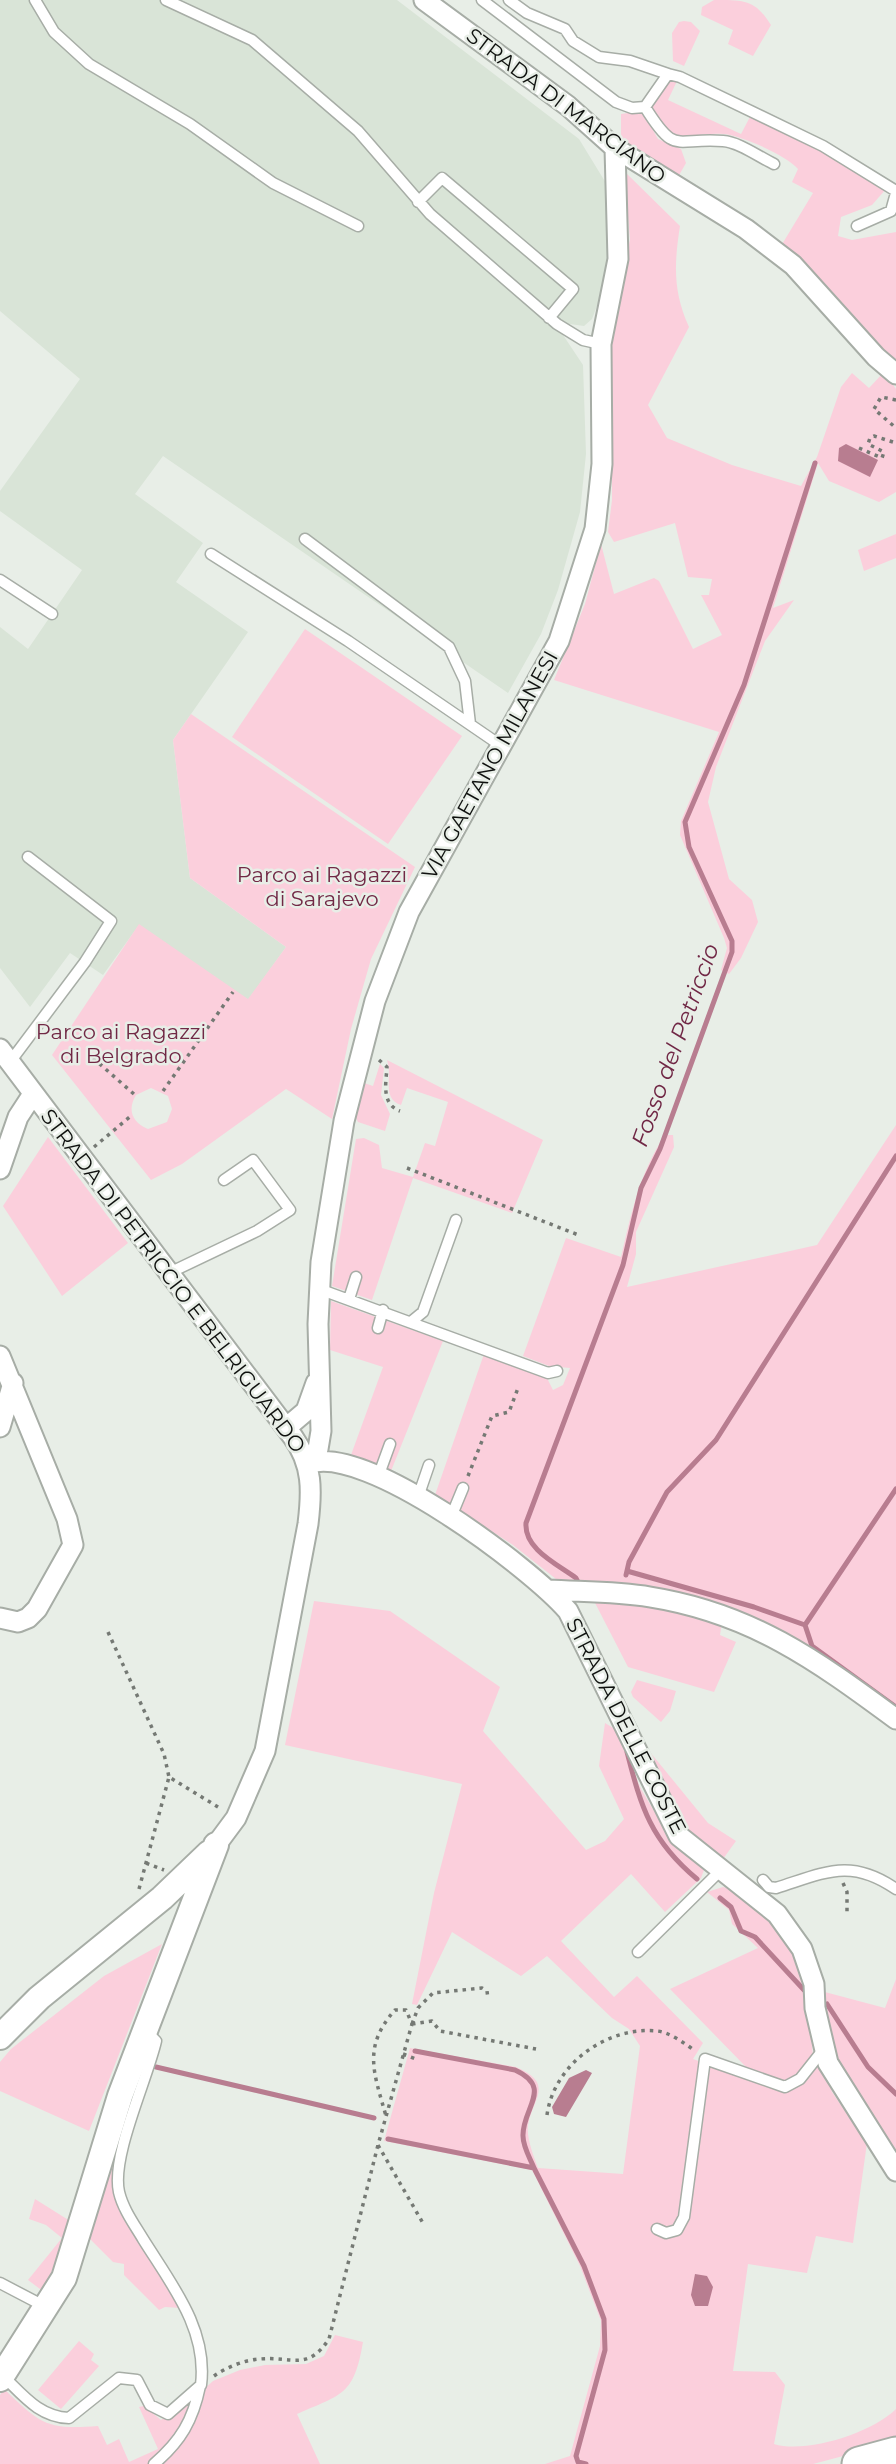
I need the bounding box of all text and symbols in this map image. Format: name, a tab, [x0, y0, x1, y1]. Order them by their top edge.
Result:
street label: STRADA DI MARCIANO	[462, 22, 671, 189]
street label: VIA GAETANO MILANESI	[416, 646, 563, 883]
park label: Parco ai Ragazzi di Sarajevo	[237, 862, 407, 911]
water label: Fosso del Petriccio	[625, 940, 725, 1150]
park label: Parco ai Ragazzi di Belgrado	[36, 1019, 206, 1068]
street label: STRADA DI PETRICCIO E BELRIGUARDO	[36, 1104, 311, 1458]
street label: STRADA DELLE COSTE	[561, 1614, 692, 1838]

